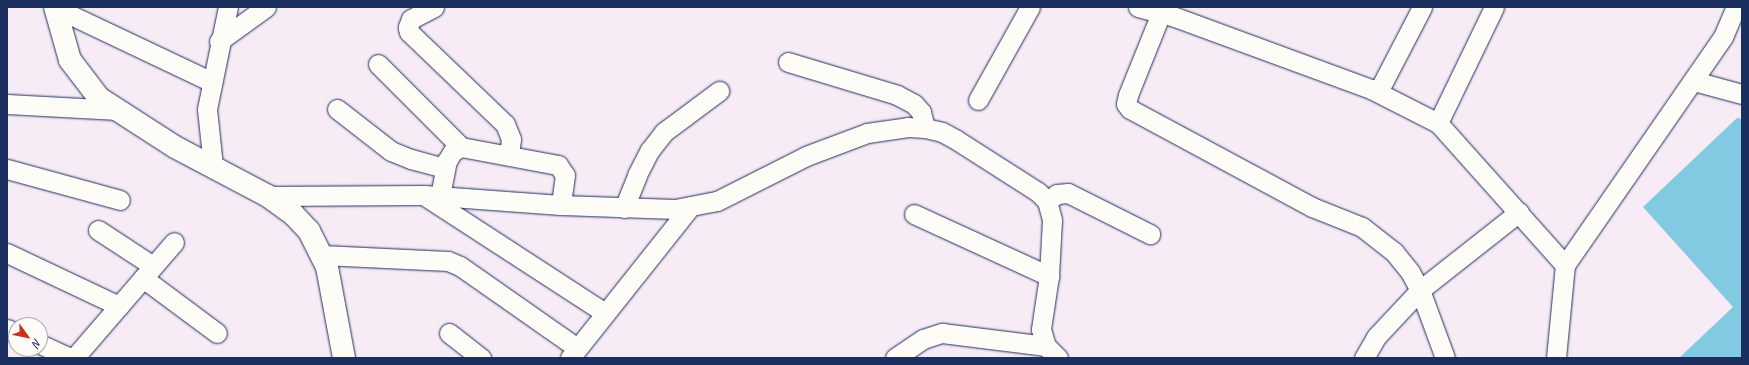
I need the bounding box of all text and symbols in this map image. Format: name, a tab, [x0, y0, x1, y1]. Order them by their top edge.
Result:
north arrow	[8, 317, 48, 357]
text: N	[29, 336, 45, 350]

